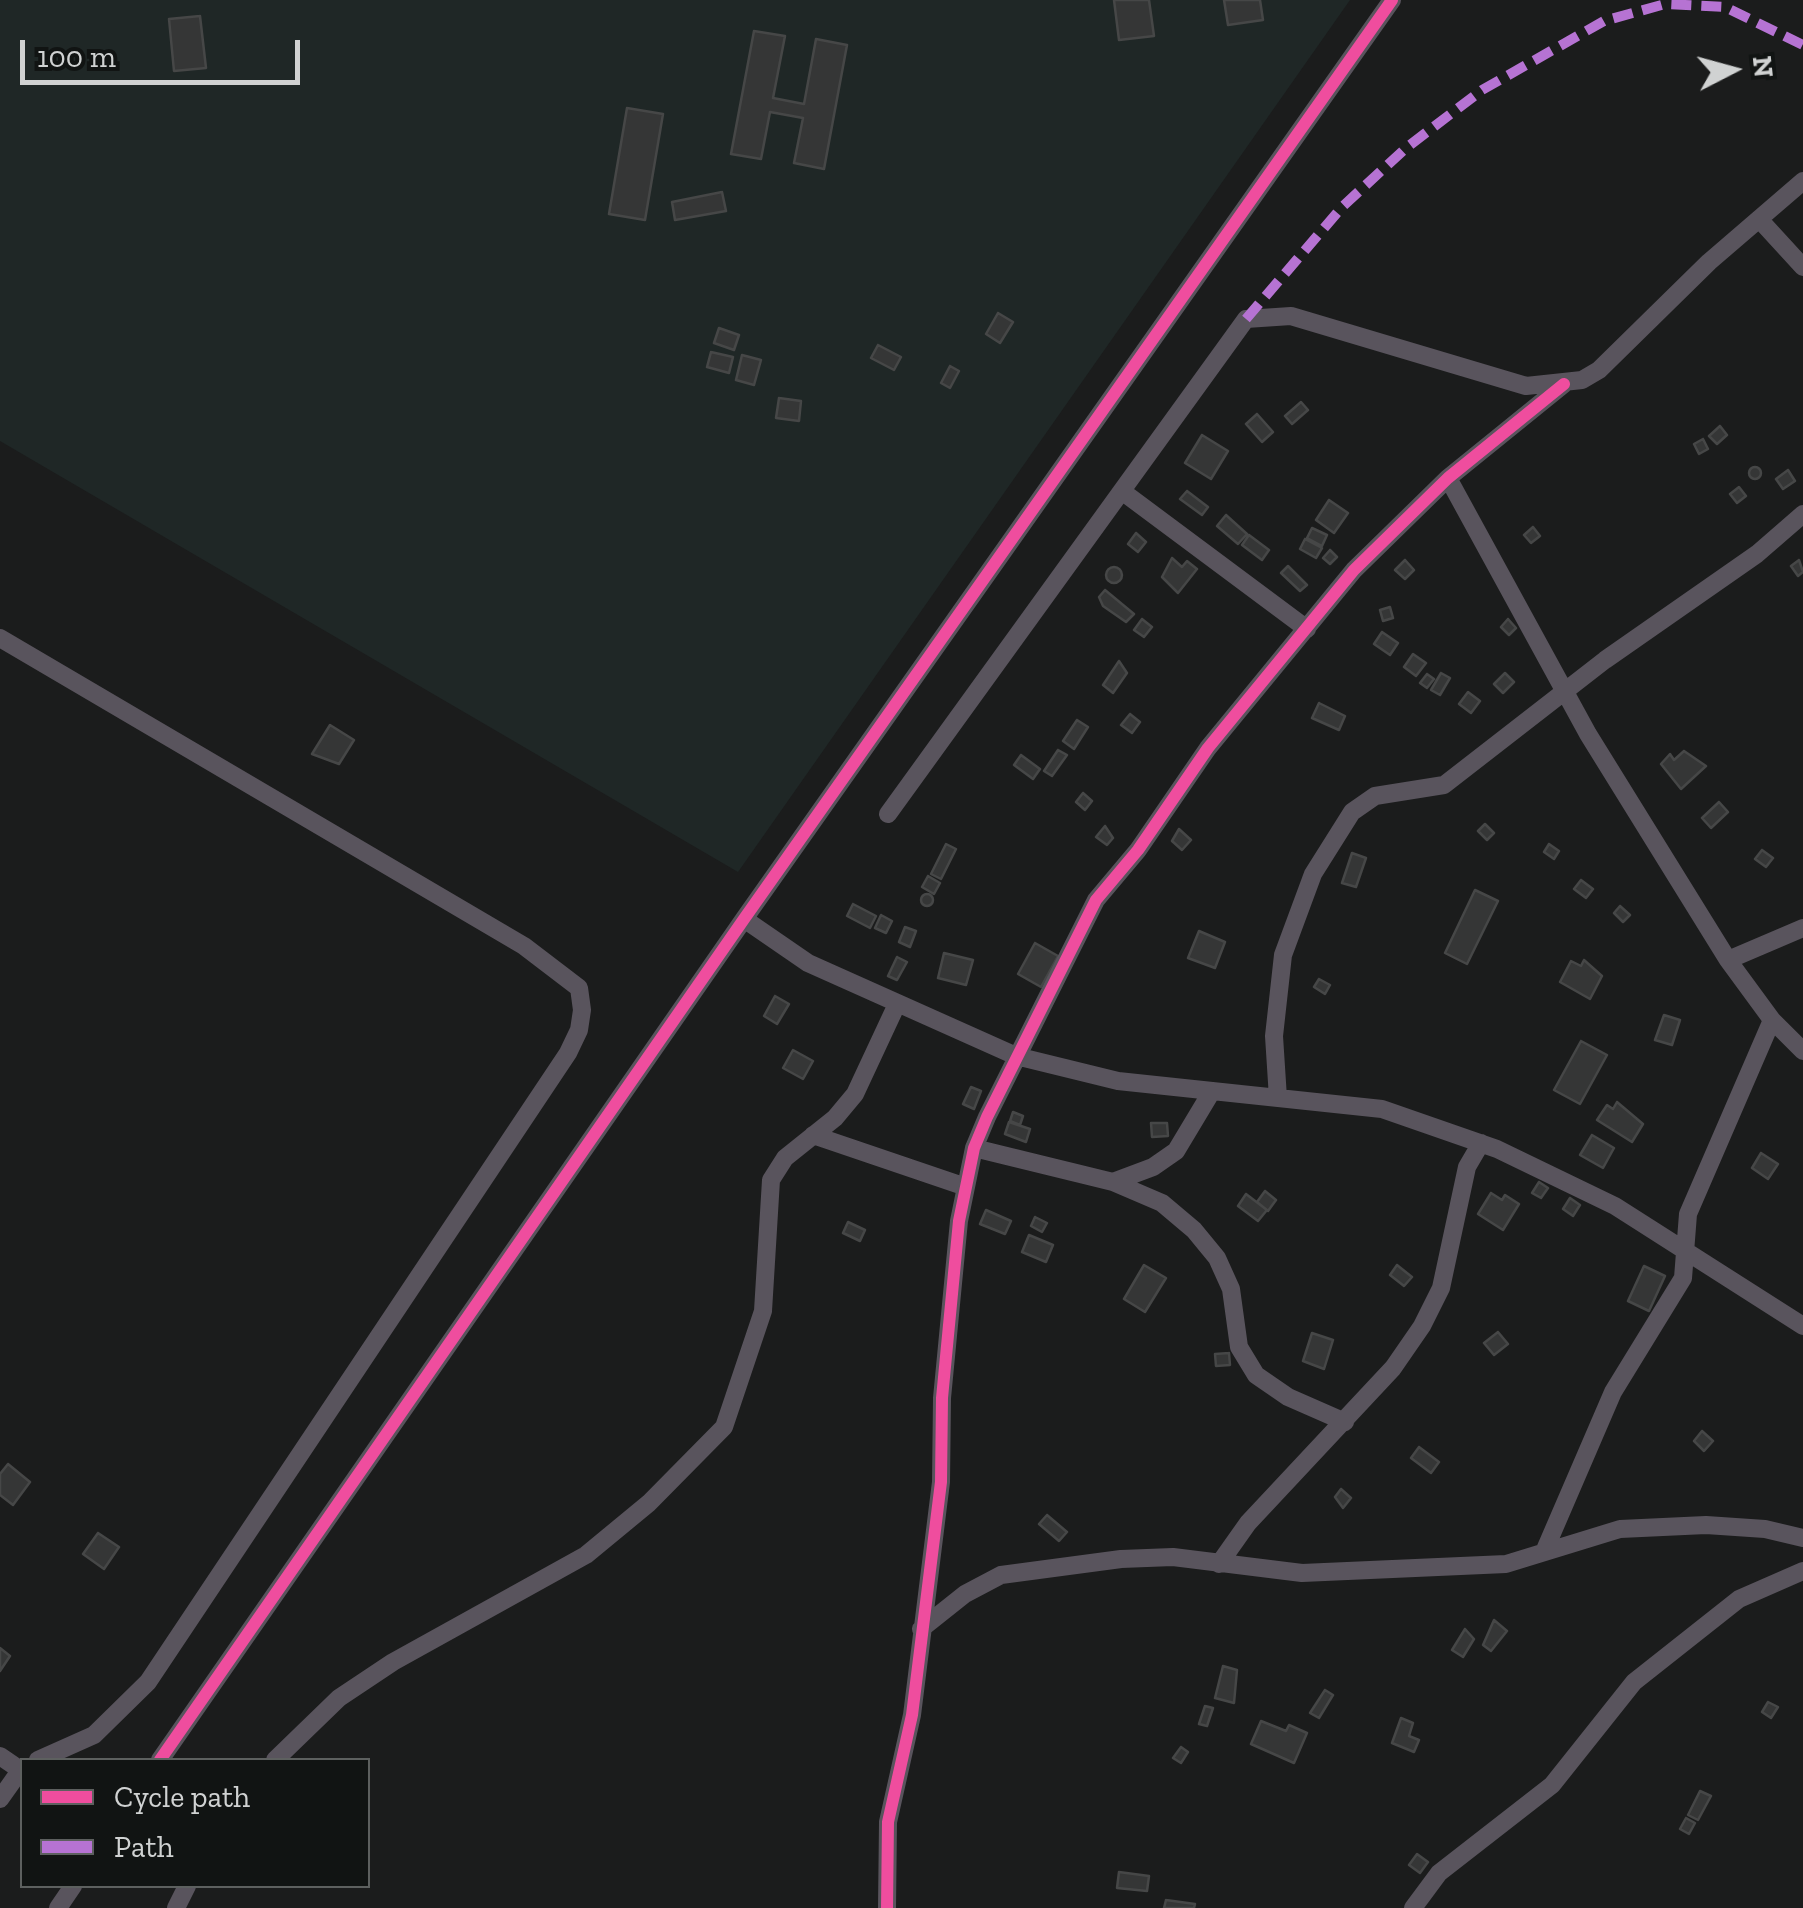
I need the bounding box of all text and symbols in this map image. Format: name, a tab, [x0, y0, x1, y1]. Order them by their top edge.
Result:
scale bar	[25, 20, 305, 82]
north arrow	[1683, 20, 1783, 120]
text: 100 m	[37, 39, 116, 75]
text: N	[1746, 55, 1781, 79]
legend	[20, 1758, 370, 1888]
text: Cycle path	[114, 1779, 250, 1815]
text: Path	[114, 1829, 173, 1865]

